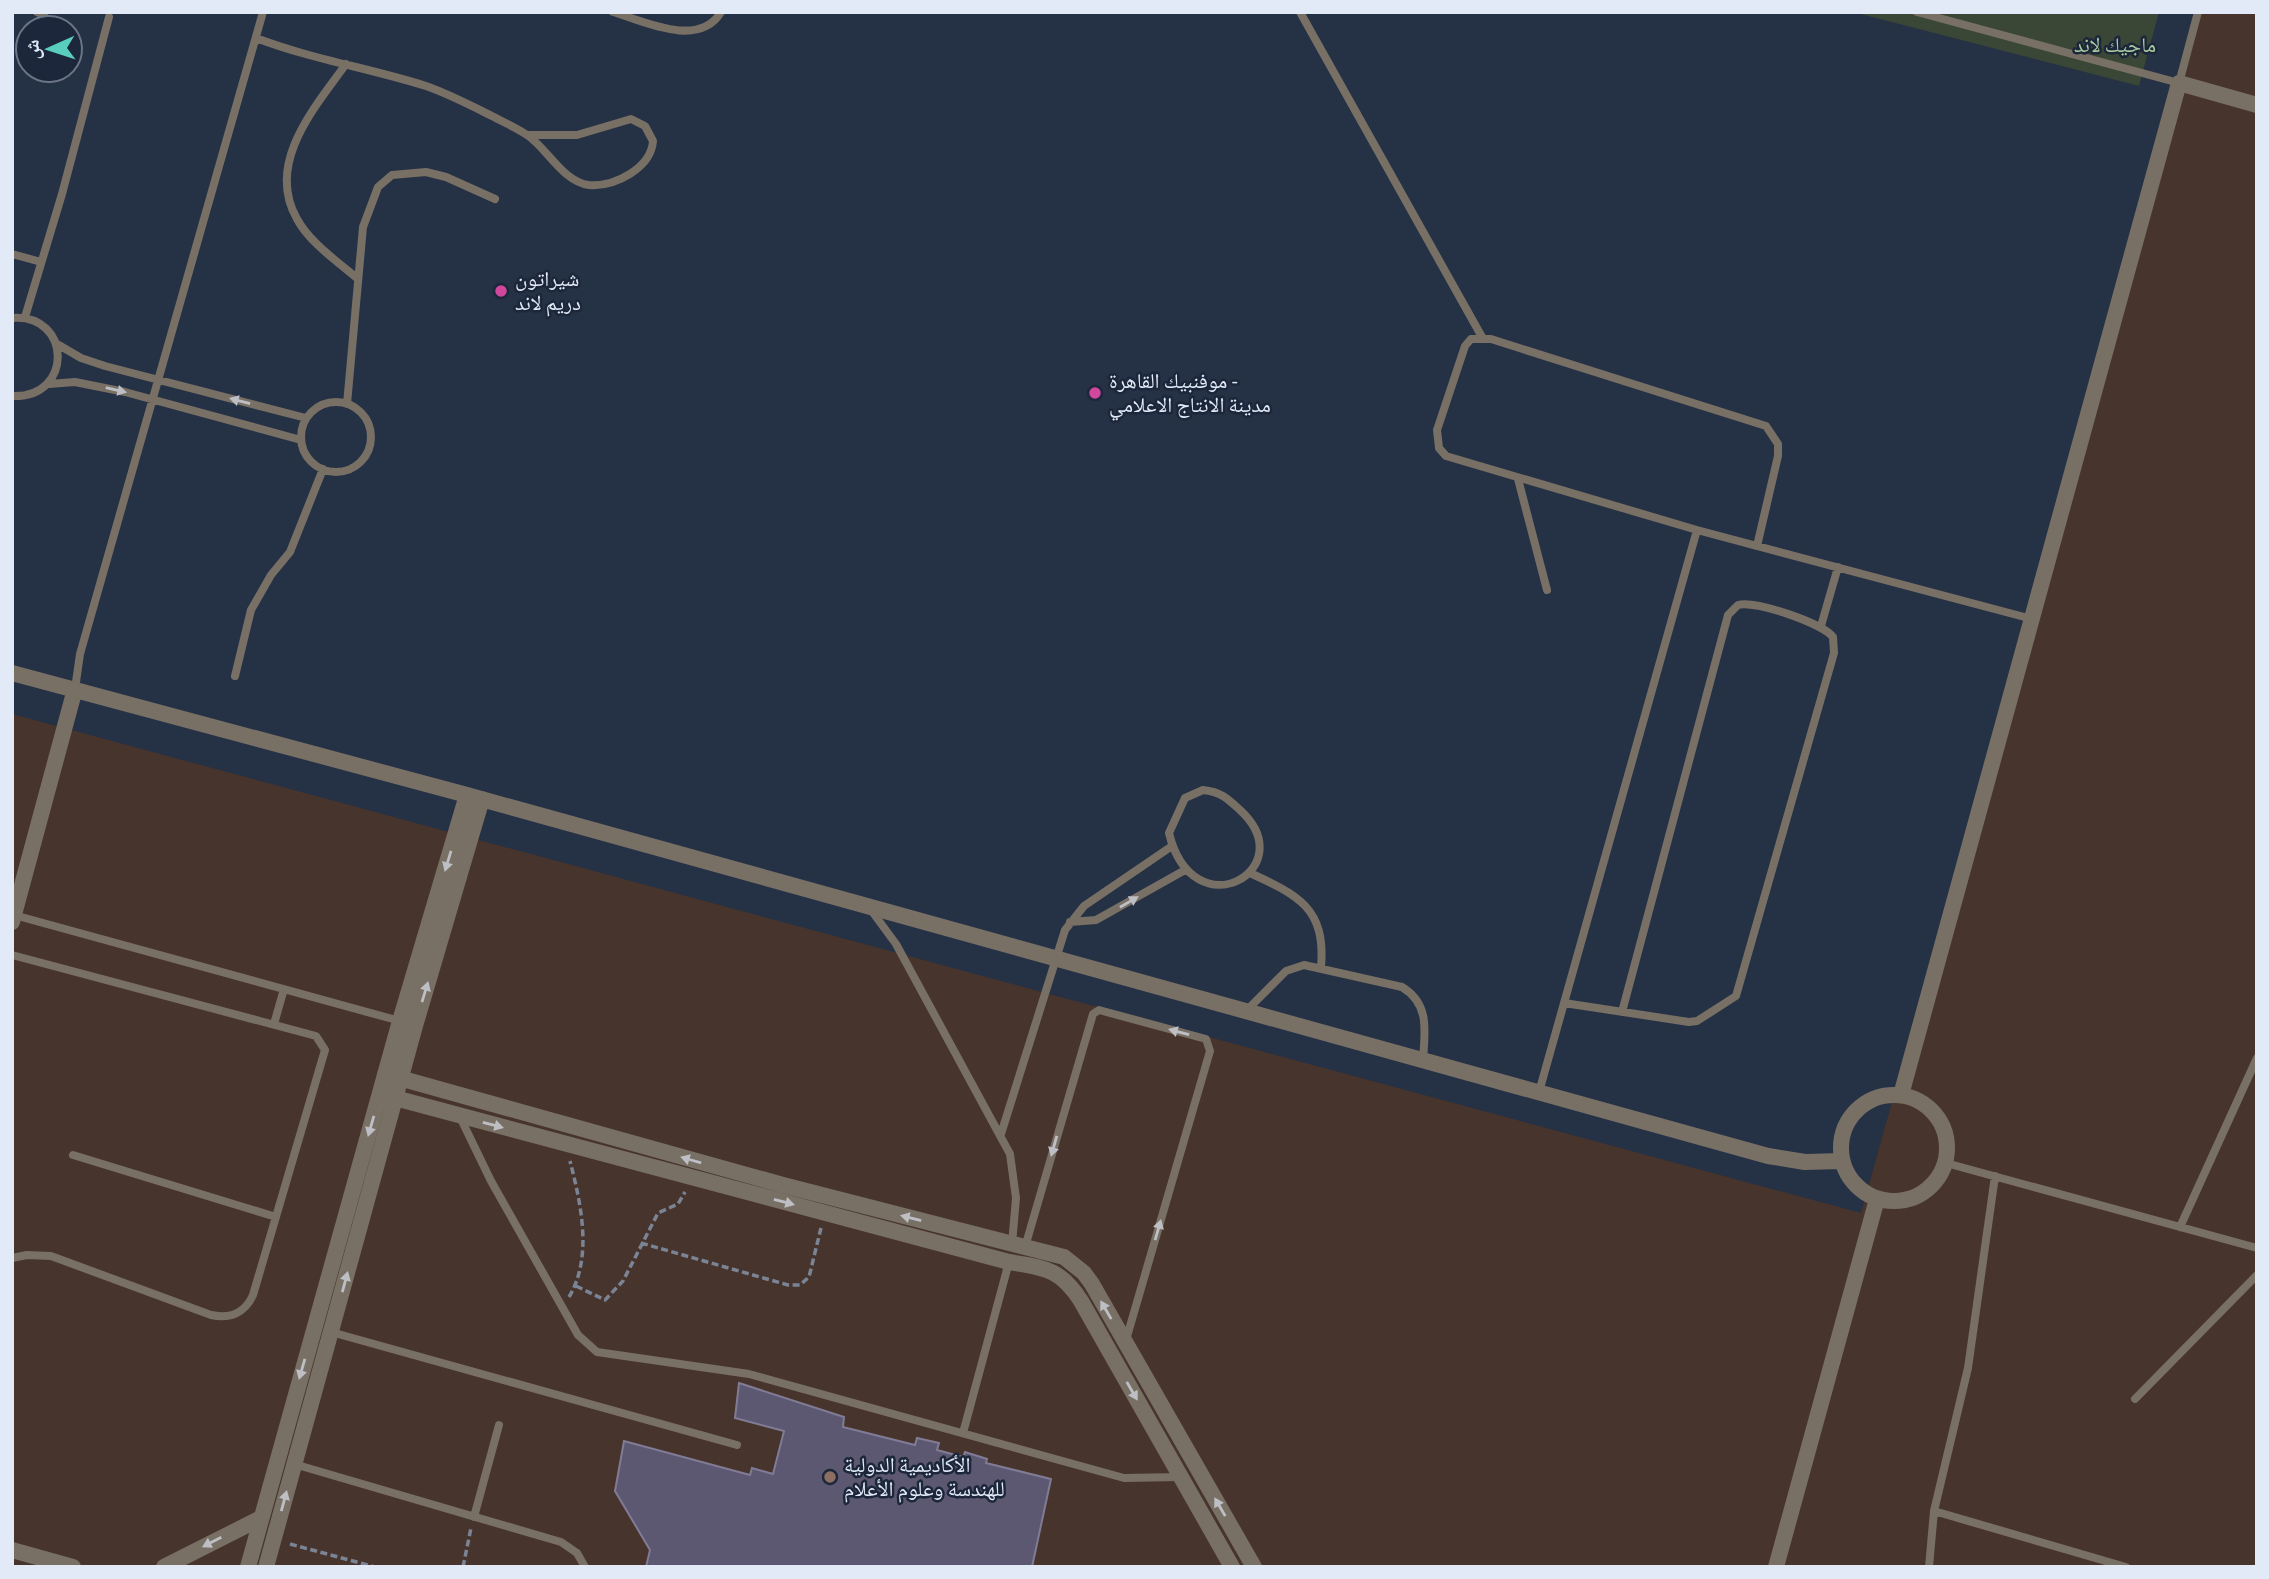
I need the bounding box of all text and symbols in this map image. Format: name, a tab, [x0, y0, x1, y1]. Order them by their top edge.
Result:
north arrow	[14, 14, 84, 84]
park label: ماجيك لاند	[2074, 30, 2156, 60]
text: ش	[20, 39, 48, 61]
place label: شيراتون دريم لاند	[515, 264, 581, 318]
marker: شيراتون دريم لاند	[493, 283, 509, 299]
place label: موفنبيك القاهرة - مدينة الانتاج الاعلامي	[1109, 366, 1271, 421]
one-way arrow	[106, 385, 128, 396]
marker: موفنبيك القاهرة - مدينة الانتاج الاعلامي	[1087, 385, 1103, 401]
one-way arrow	[229, 395, 250, 405]
one-way arrow	[442, 850, 452, 871]
one-way arrow	[1120, 896, 1139, 908]
one-way arrow	[420, 981, 430, 1002]
one-way arrow	[1168, 1026, 1190, 1037]
one-way arrow	[365, 1116, 375, 1137]
one-way arrow	[482, 1120, 504, 1131]
one-way arrow	[1049, 1135, 1059, 1156]
one-way arrow	[680, 1154, 701, 1164]
one-way arrow	[773, 1197, 795, 1208]
one-way arrow	[900, 1212, 922, 1223]
one-way arrow	[1153, 1220, 1163, 1241]
one-way arrow	[340, 1271, 350, 1292]
one-way arrow	[1100, 1301, 1112, 1320]
one-way arrow	[297, 1358, 307, 1379]
one-way arrow	[1126, 1381, 1138, 1400]
place label: الأكاديمية الدولية للهندسة وعلوم الأعلام	[844, 1450, 1005, 1504]
marker: الأكاديمية الدولية للهندسة وعلوم الأعلام	[822, 1469, 838, 1485]
one-way arrow	[280, 1490, 290, 1511]
one-way arrow	[1214, 1498, 1226, 1517]
one-way arrow	[202, 1537, 222, 1548]

